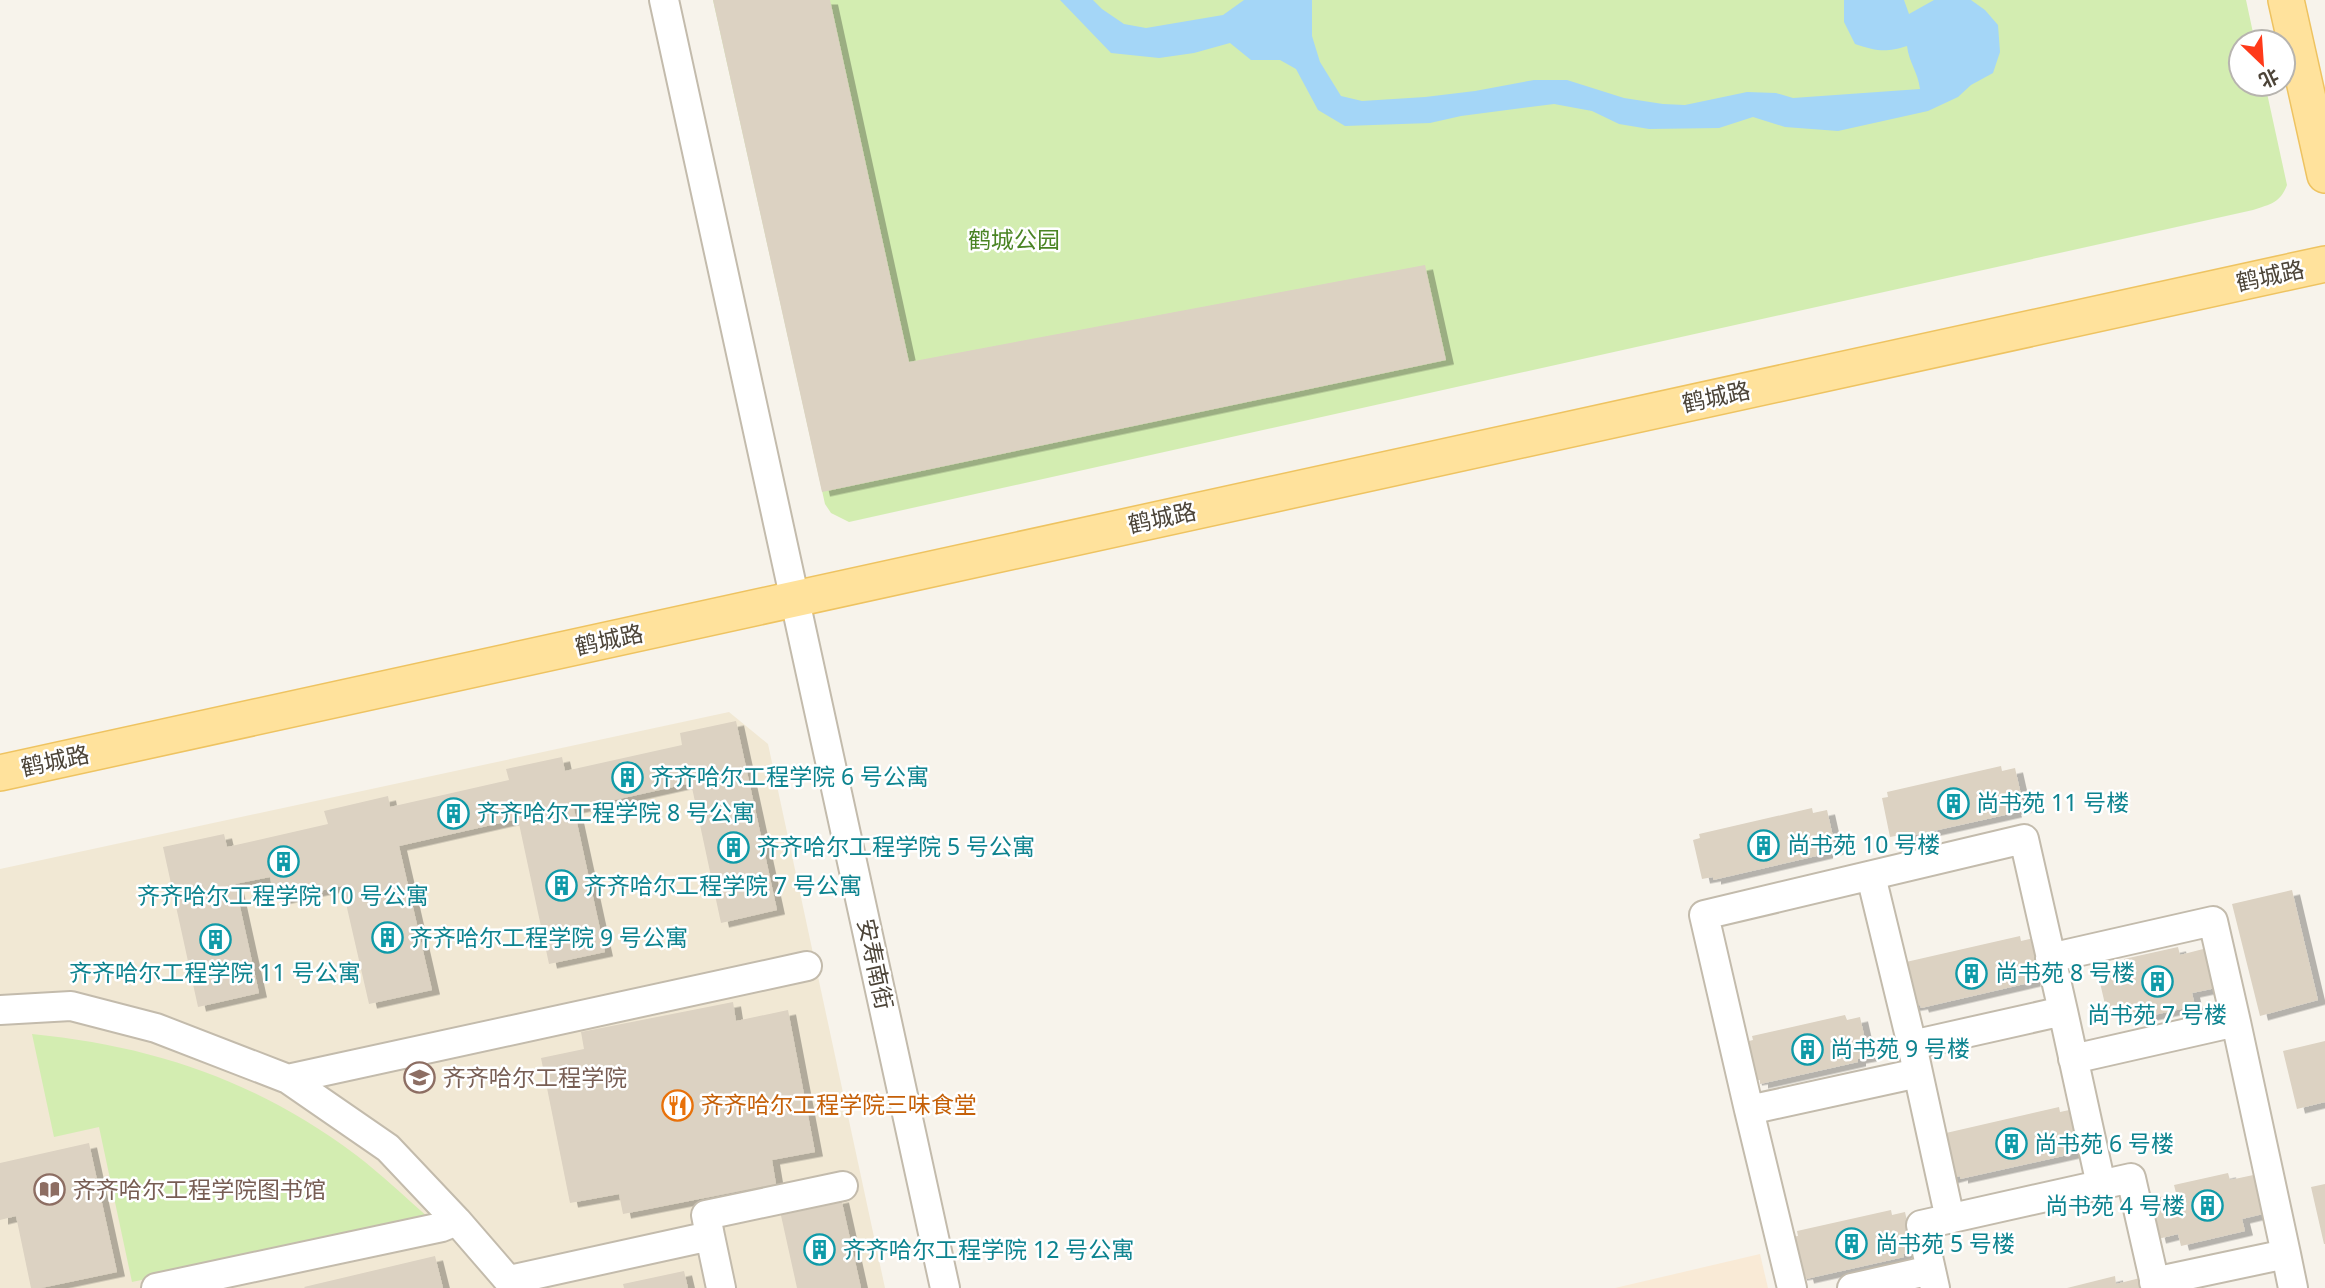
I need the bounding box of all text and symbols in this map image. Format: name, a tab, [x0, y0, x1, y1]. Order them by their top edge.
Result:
north arrow	[2227, 28, 2297, 98]
text: 北	[2255, 63, 2283, 94]
park label: 鹤城公园	[968, 223, 1060, 255]
street label: 鹤城路	[2233, 252, 2307, 298]
street label: 鹤城路	[1679, 373, 1753, 419]
street label: 鹤城路	[1125, 494, 1199, 540]
street label: 鹤城路	[572, 616, 646, 662]
street label: 鹤城路	[18, 737, 92, 783]
building icon: 齐齐哈尔工程学院 6 号公寓	[611, 760, 645, 794]
place label: 齐齐哈尔工程学院 6 号公寓	[651, 760, 929, 792]
building icon: 尚书苑 11 号楼	[1936, 786, 1970, 820]
place label: 尚书苑 11 号楼	[1976, 786, 2129, 818]
building icon: 齐齐哈尔工程学院 8 号公寓	[437, 796, 471, 830]
place label: 齐齐哈尔工程学院 8 号公寓	[477, 796, 755, 828]
building icon: 尚书苑 10 号楼	[1747, 828, 1781, 862]
place label: 尚书苑 10 号楼	[1787, 828, 1940, 860]
building icon: 齐齐哈尔工程学院 5 号公寓	[717, 830, 751, 864]
place label: 齐齐哈尔工程学院 5 号公寓	[757, 830, 1035, 862]
building icon: 齐齐哈尔工程学院 10 号公寓	[266, 845, 300, 879]
building icon: 齐齐哈尔工程学院 7 号公寓	[544, 869, 578, 903]
place label: 齐齐哈尔工程学院 7 号公寓	[584, 869, 862, 901]
place label: 齐齐哈尔工程学院 10 号公寓	[137, 879, 429, 911]
street label: 安寿南街	[851, 915, 901, 1012]
building icon: 齐齐哈尔工程学院 9 号公寓	[370, 921, 404, 955]
place label: 齐齐哈尔工程学院 9 号公寓	[410, 921, 688, 953]
building icon: 齐齐哈尔工程学院 11 号公寓	[198, 922, 232, 956]
place label: 齐齐哈尔工程学院 11 号公寓	[69, 956, 361, 988]
building icon: 尚书苑 8 号楼	[1955, 956, 1989, 990]
place label: 尚书苑 8 号楼	[1995, 956, 2135, 988]
building icon: 尚书苑 7 号楼	[2140, 964, 2174, 998]
place label: 尚书苑 7 号楼	[2087, 998, 2227, 1030]
building icon: 尚书苑 9 号楼	[1790, 1032, 1824, 1066]
place label: 尚书苑 9 号楼	[1830, 1032, 1970, 1064]
school or university icon: 齐齐哈尔工程学院	[403, 1061, 437, 1095]
place label: 齐齐哈尔工程学院	[443, 1061, 627, 1093]
restaurant icon: 齐齐哈尔工程学院三味食堂	[661, 1088, 695, 1122]
place label: 齐齐哈尔工程学院三味食堂	[701, 1088, 977, 1120]
building icon: 尚书苑 6 号楼	[1994, 1127, 2028, 1161]
place label: 尚书苑 6 号楼	[2034, 1127, 2174, 1159]
library icon: 齐齐哈尔工程学院图书馆	[33, 1173, 67, 1207]
place label: 齐齐哈尔工程学院图书馆	[73, 1173, 326, 1205]
place label: 尚书苑 4 号楼	[2045, 1189, 2185, 1221]
building icon: 尚书苑 4 号楼	[2191, 1189, 2225, 1223]
building icon: 尚书苑 5 号楼	[1835, 1227, 1869, 1261]
place label: 尚书苑 5 号楼	[1875, 1227, 2015, 1259]
building icon: 齐齐哈尔工程学院 12 号公寓	[803, 1233, 837, 1267]
place label: 齐齐哈尔工程学院 12 号公寓	[843, 1233, 1134, 1265]

